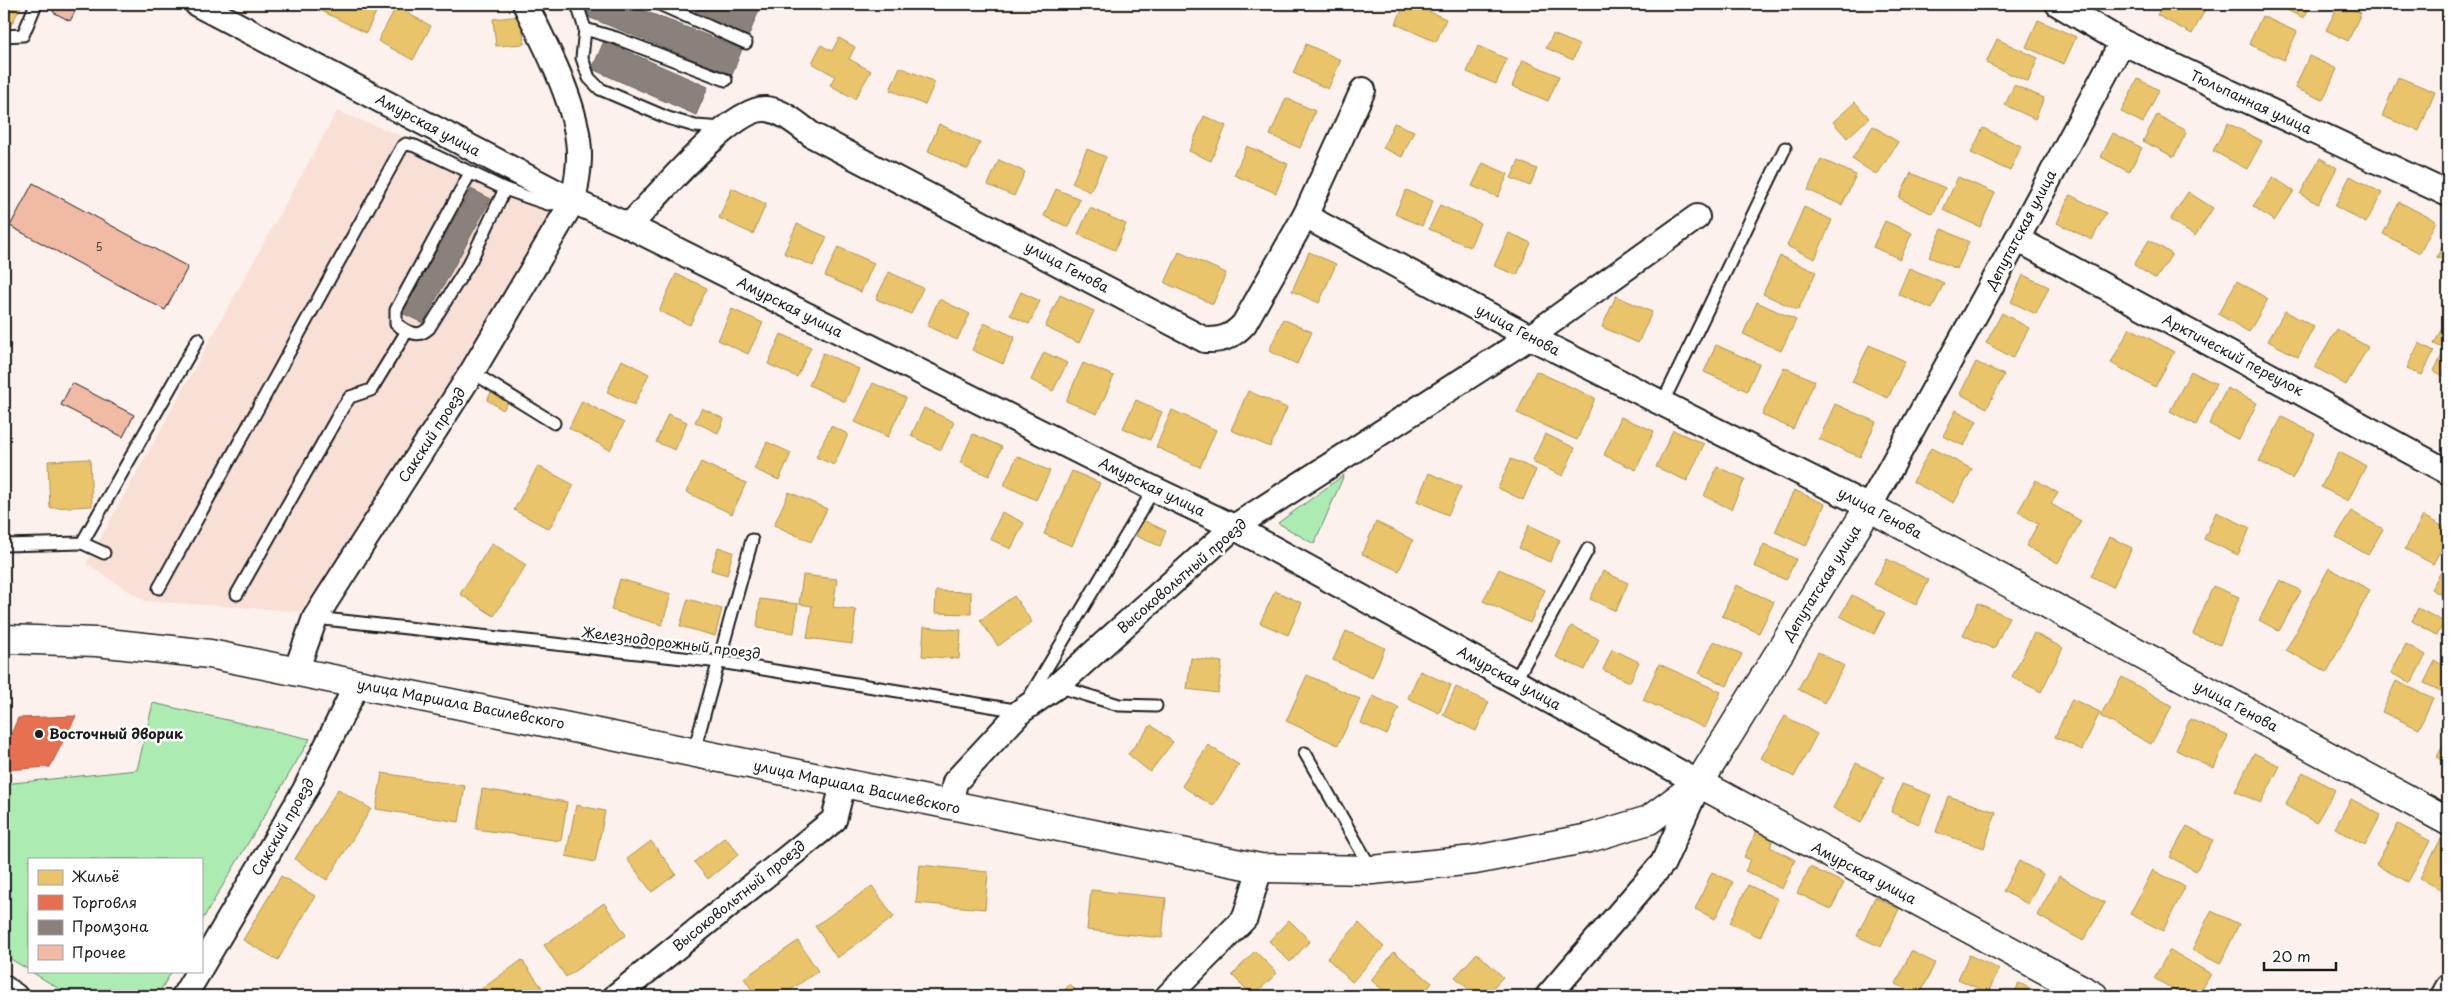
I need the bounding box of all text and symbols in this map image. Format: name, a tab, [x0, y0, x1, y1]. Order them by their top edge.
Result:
street label: Тюльпанная улица	[2187, 64, 2316, 139]
street label: Амурская улица	[372, 88, 484, 161]
street label: Депутатская улица	[1980, 166, 2061, 294]
street label: улица Генова	[1021, 236, 1113, 298]
house number: 5	[95, 238, 103, 255]
street label: Амурская улица	[734, 271, 847, 342]
street label: улица Генова	[1472, 299, 1564, 361]
street label: Арктический переулок	[2159, 308, 2308, 401]
street label: Сакский проезд	[393, 383, 470, 487]
street label: Амурская улица	[1096, 452, 1209, 521]
street label: улица Генова	[1834, 482, 1926, 544]
street label: Высоковольтный проезд	[1112, 513, 1251, 638]
street label: Депутатская улица	[1777, 521, 1866, 646]
street label: Железнодорожный проезд	[580, 621, 762, 664]
street label: Амурская улица	[1453, 640, 1565, 715]
street label: улица Маршала Василевского	[356, 673, 567, 734]
street label: улица Генова	[2190, 675, 2282, 737]
place label: Восточный дворик	[49, 723, 183, 744]
marker: Восточный дворик	[33, 728, 45, 740]
street label: улица Маршала Василевского	[752, 754, 962, 819]
street label: Сакский проезд	[246, 774, 319, 880]
street label: Высоковольтный проезд	[668, 835, 810, 956]
street label: Амурская улица	[1808, 836, 1920, 909]
legend	[28, 858, 202, 972]
text: Жильё	[71, 864, 119, 887]
text: Торговля	[72, 890, 137, 913]
text: Промзона	[72, 914, 149, 937]
text: Прочее	[72, 940, 126, 963]
scale bar	[2264, 940, 2337, 972]
text: 20 m	[2272, 944, 2311, 967]

